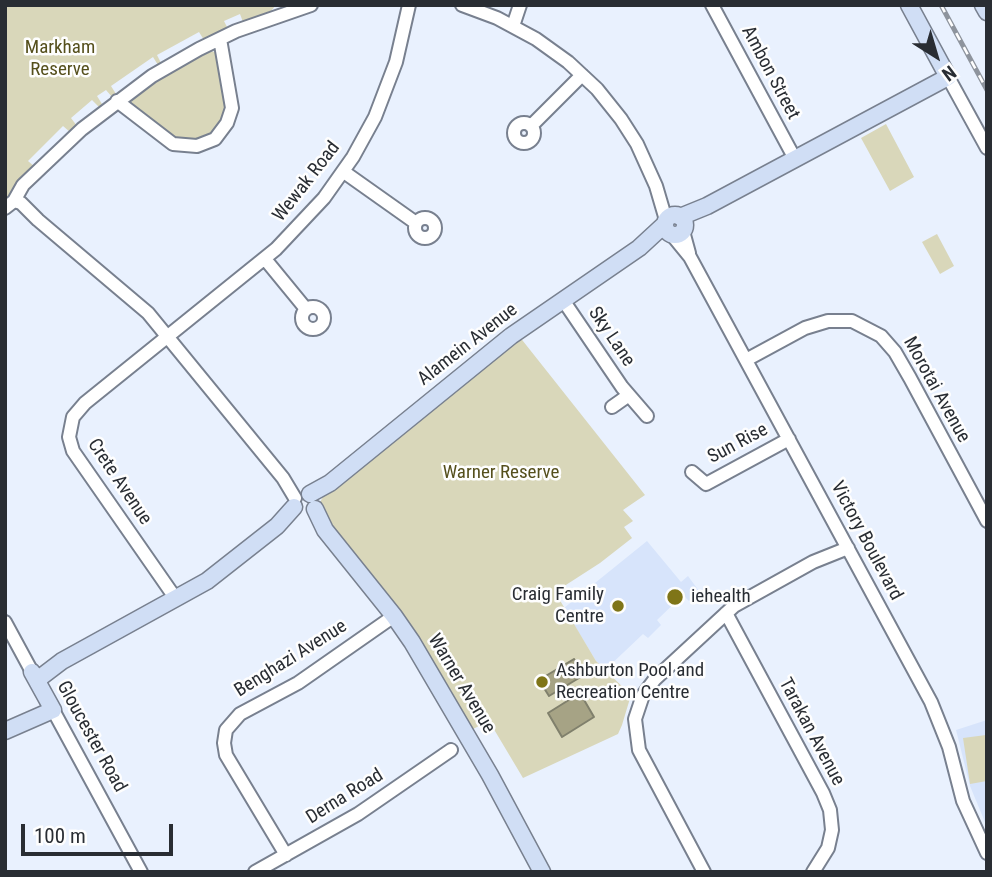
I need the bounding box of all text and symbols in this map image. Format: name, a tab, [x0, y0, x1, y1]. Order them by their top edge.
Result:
north arrow	[901, 21, 971, 91]
street label: Ambon Street	[736, 23, 804, 123]
park label: Markham Reserve	[25, 37, 95, 81]
text: N	[937, 60, 961, 86]
street label: Wewak Road	[269, 137, 345, 227]
street label: Alamein Avenue	[414, 299, 522, 391]
street label: Sky Lane	[583, 303, 639, 371]
street label: Morotai Avenue	[898, 333, 974, 447]
street label: Sun Rise	[704, 419, 772, 469]
street label: Crete Avenue	[82, 435, 156, 529]
park label: Warner Reserve	[443, 462, 559, 484]
street label: Victory Boulevard	[825, 478, 907, 604]
place label: Craig Family Centre	[512, 584, 604, 628]
place label: iehealth	[691, 586, 751, 608]
marker: iehealth	[665, 587, 685, 607]
marker: Craig Family Centre	[610, 598, 626, 614]
street label: Benghazi Avenue	[231, 615, 351, 703]
street label: Warner Avenue	[422, 630, 500, 738]
place label: Ashburton Pool and Recreation Centre	[556, 660, 704, 704]
marker: Ashburton Pool and Recreation Centre	[534, 674, 550, 690]
street label: Tarakan Avenue	[773, 674, 849, 790]
street label: Gloucester Road	[51, 677, 131, 797]
street label: Derna Road	[302, 764, 388, 830]
scale bar	[24, 810, 177, 854]
text: 100 m	[34, 824, 86, 848]

